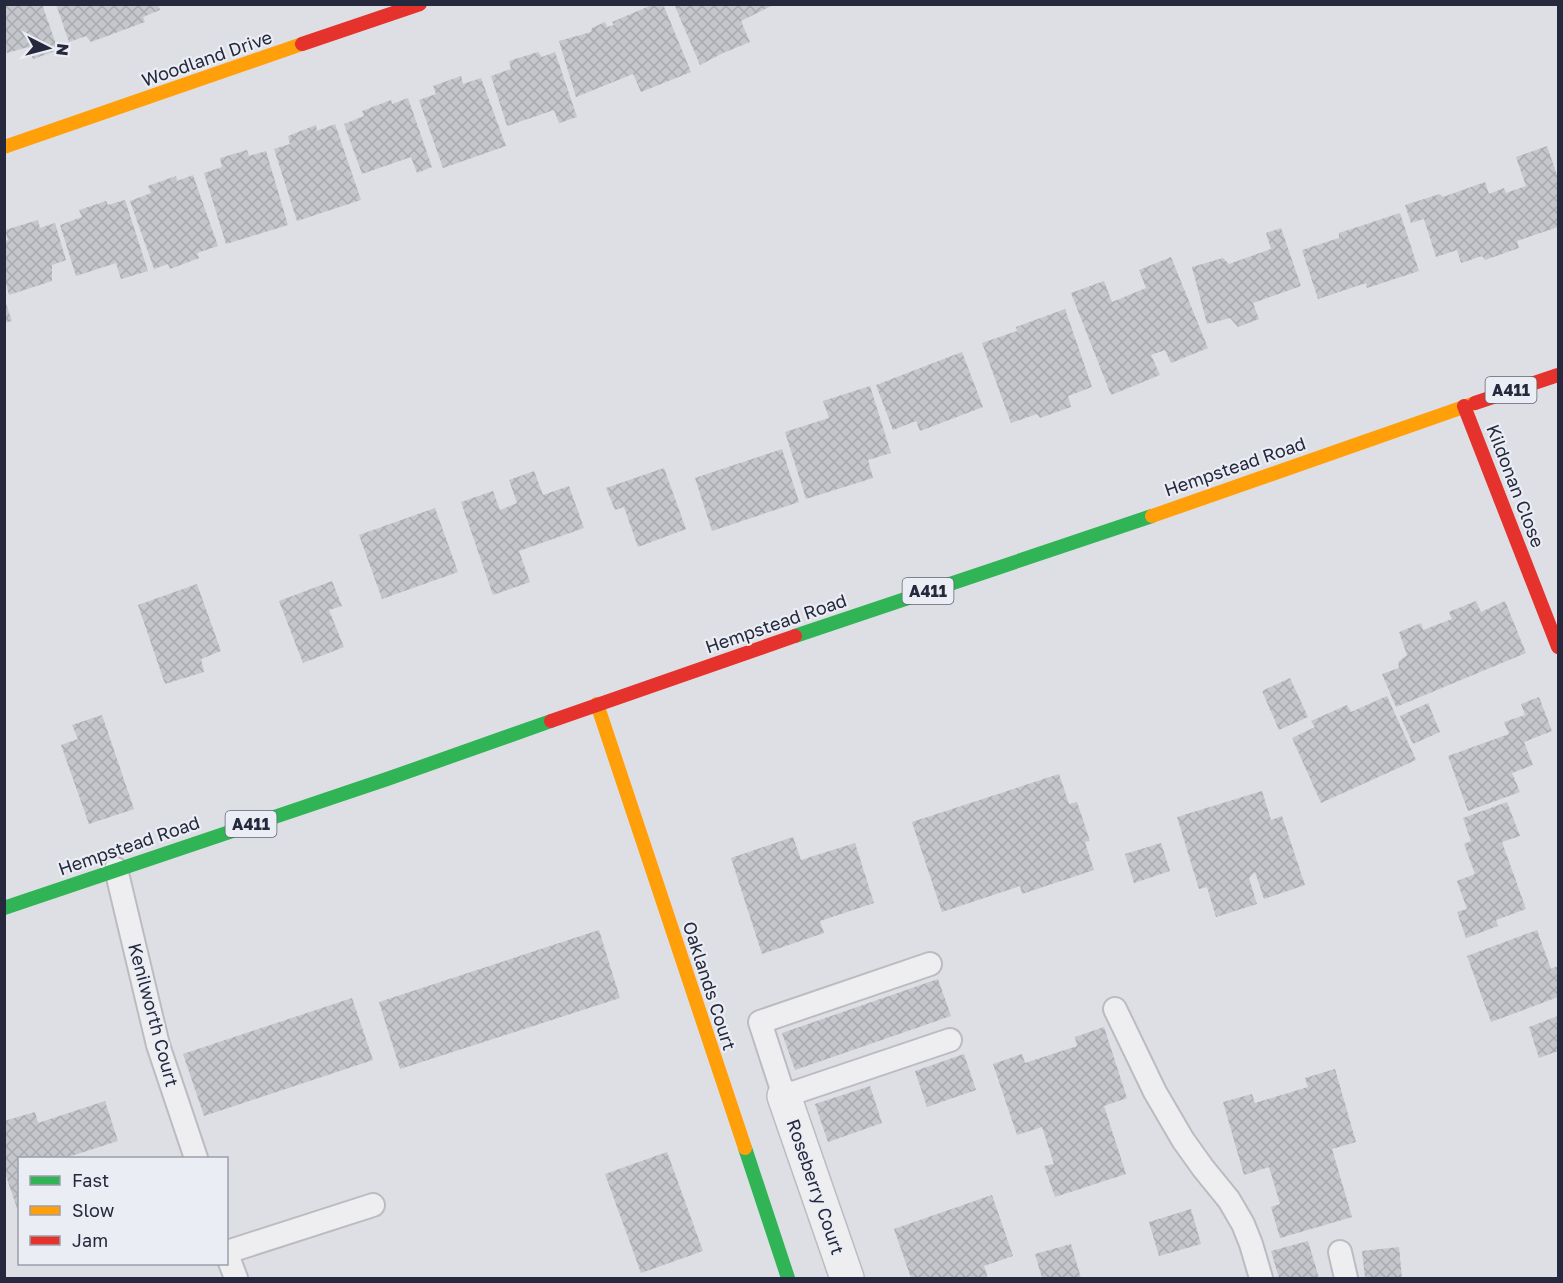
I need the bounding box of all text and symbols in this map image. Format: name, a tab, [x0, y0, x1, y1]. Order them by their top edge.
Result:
north arrow	[18, 18, 78, 78]
street label: Woodland Drive	[139, 25, 275, 91]
text: N	[52, 42, 73, 57]
road number: A411	[1486, 377, 1537, 403]
street label: Kildonan Close	[1482, 421, 1550, 550]
street label: Hempstead Road	[1161, 432, 1308, 501]
road number: A411	[902, 578, 954, 604]
street label: Hempstead Road	[702, 589, 849, 658]
street label: Hempstead Road	[55, 811, 202, 880]
road number: A411	[226, 811, 276, 837]
street label: Oaklands Court	[679, 918, 741, 1053]
street label: Kenilworth Court	[124, 940, 184, 1089]
street label: Roseberry Court	[782, 1116, 849, 1257]
legend	[18, 1157, 228, 1265]
text: Fast	[72, 1169, 109, 1191]
text: Slow	[72, 1199, 115, 1221]
text: Jam	[72, 1229, 108, 1251]

